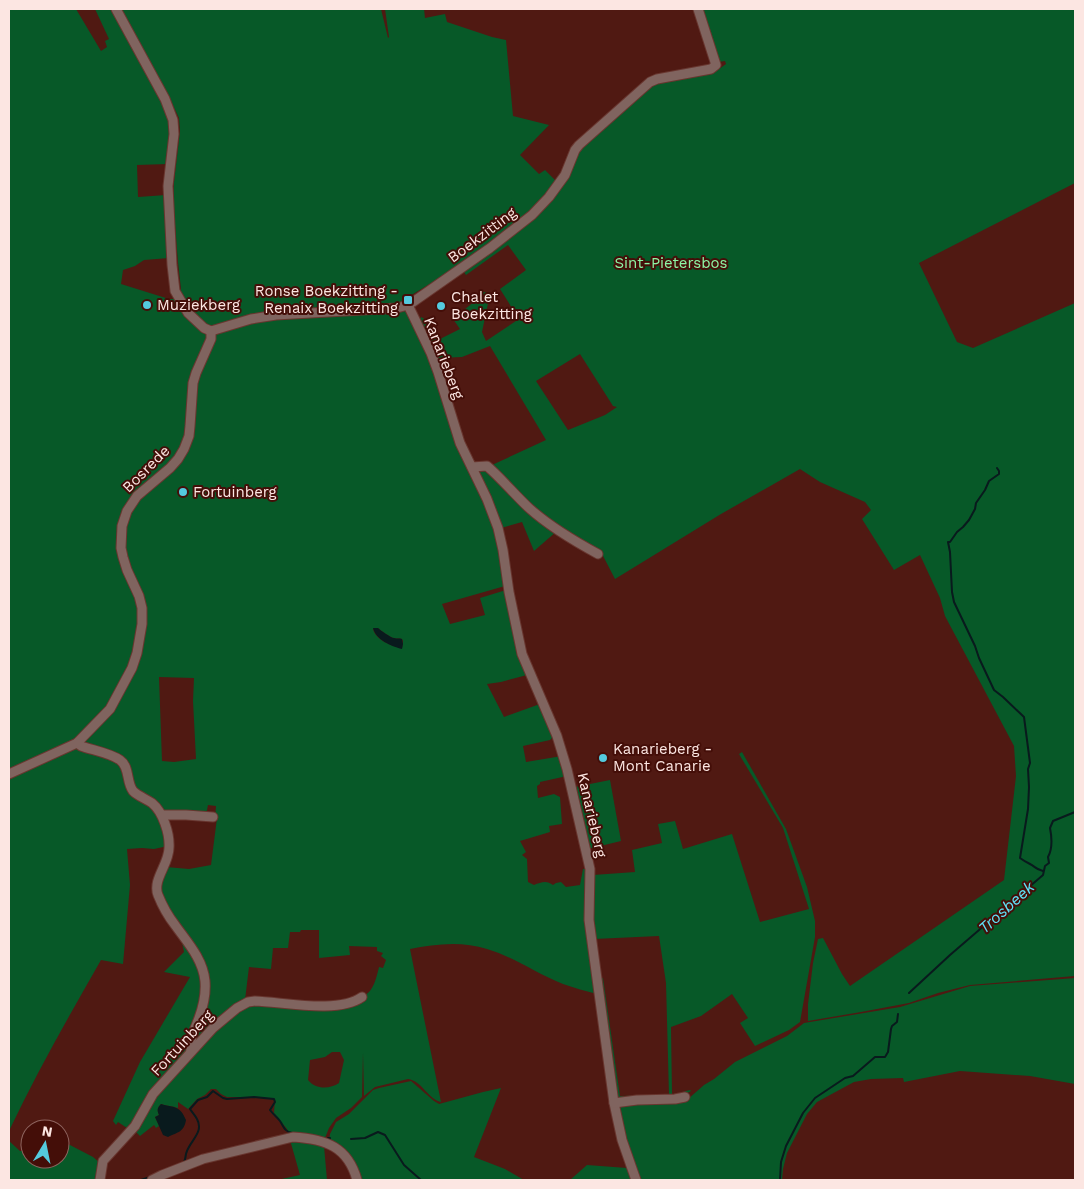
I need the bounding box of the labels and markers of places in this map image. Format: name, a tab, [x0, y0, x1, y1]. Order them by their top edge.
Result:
place label: Ronse Boekzitting - Renaix Boekzitting	[255, 282, 398, 317]
place label: Chalet Boekzitting	[451, 288, 532, 323]
marker: Ronse Boekzitting - Renaix Boekzitting	[402, 294, 414, 306]
place label: Muziekberg	[157, 296, 240, 314]
marker: Muziekberg	[141, 299, 153, 311]
marker: Chalet Boekzitting	[435, 300, 447, 312]
place label: Fortuinberg	[193, 483, 277, 501]
marker: Fortuinberg	[177, 486, 189, 498]
place label: Kanarieberg - Mont Canarie	[613, 740, 712, 775]
marker: Kanarieberg - Mont Canarie	[597, 752, 609, 764]

